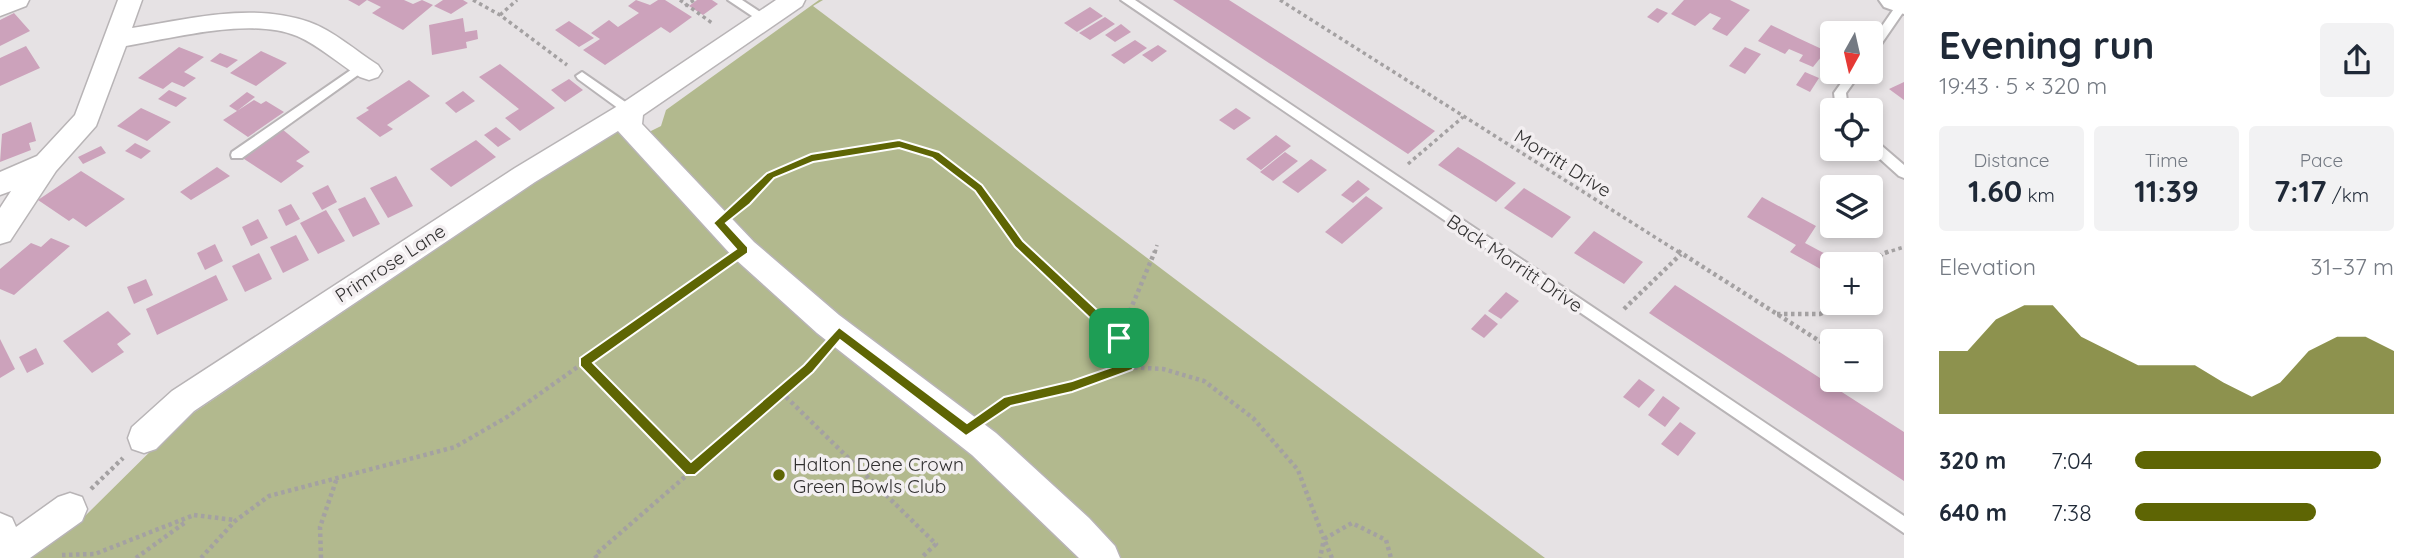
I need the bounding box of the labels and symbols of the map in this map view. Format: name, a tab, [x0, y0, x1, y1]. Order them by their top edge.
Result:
north arrow	[1820, 21, 1883, 84]
street label: Morritt Drive	[1510, 124, 1616, 202]
street label: Back Morritt Drive	[1442, 209, 1588, 317]
street label: Primrose Lane	[330, 218, 450, 308]
pin	[1089, 308, 1149, 368]
place label: Halton Dene Crown Green Bowls Club	[793, 452, 964, 498]
marker: Halton Dene Crown Green Bowls Club	[771, 467, 787, 483]

